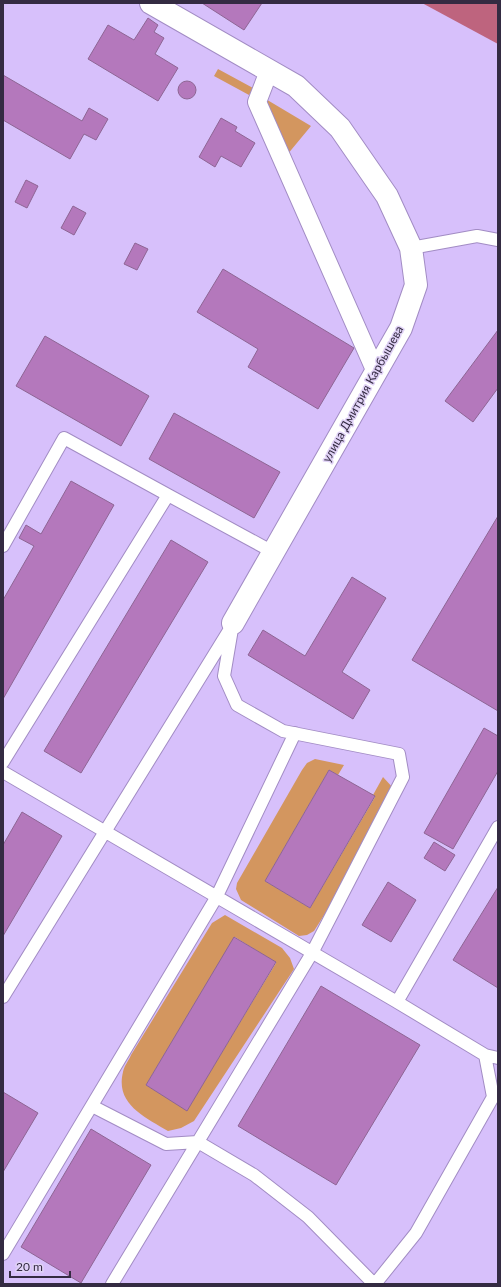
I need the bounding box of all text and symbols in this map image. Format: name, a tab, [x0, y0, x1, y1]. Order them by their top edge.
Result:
street label: улица Дмитрия Карбышева	[319, 323, 406, 465]
scale bar	[10, 1253, 70, 1279]
text: 20 m	[16, 1259, 43, 1274]

